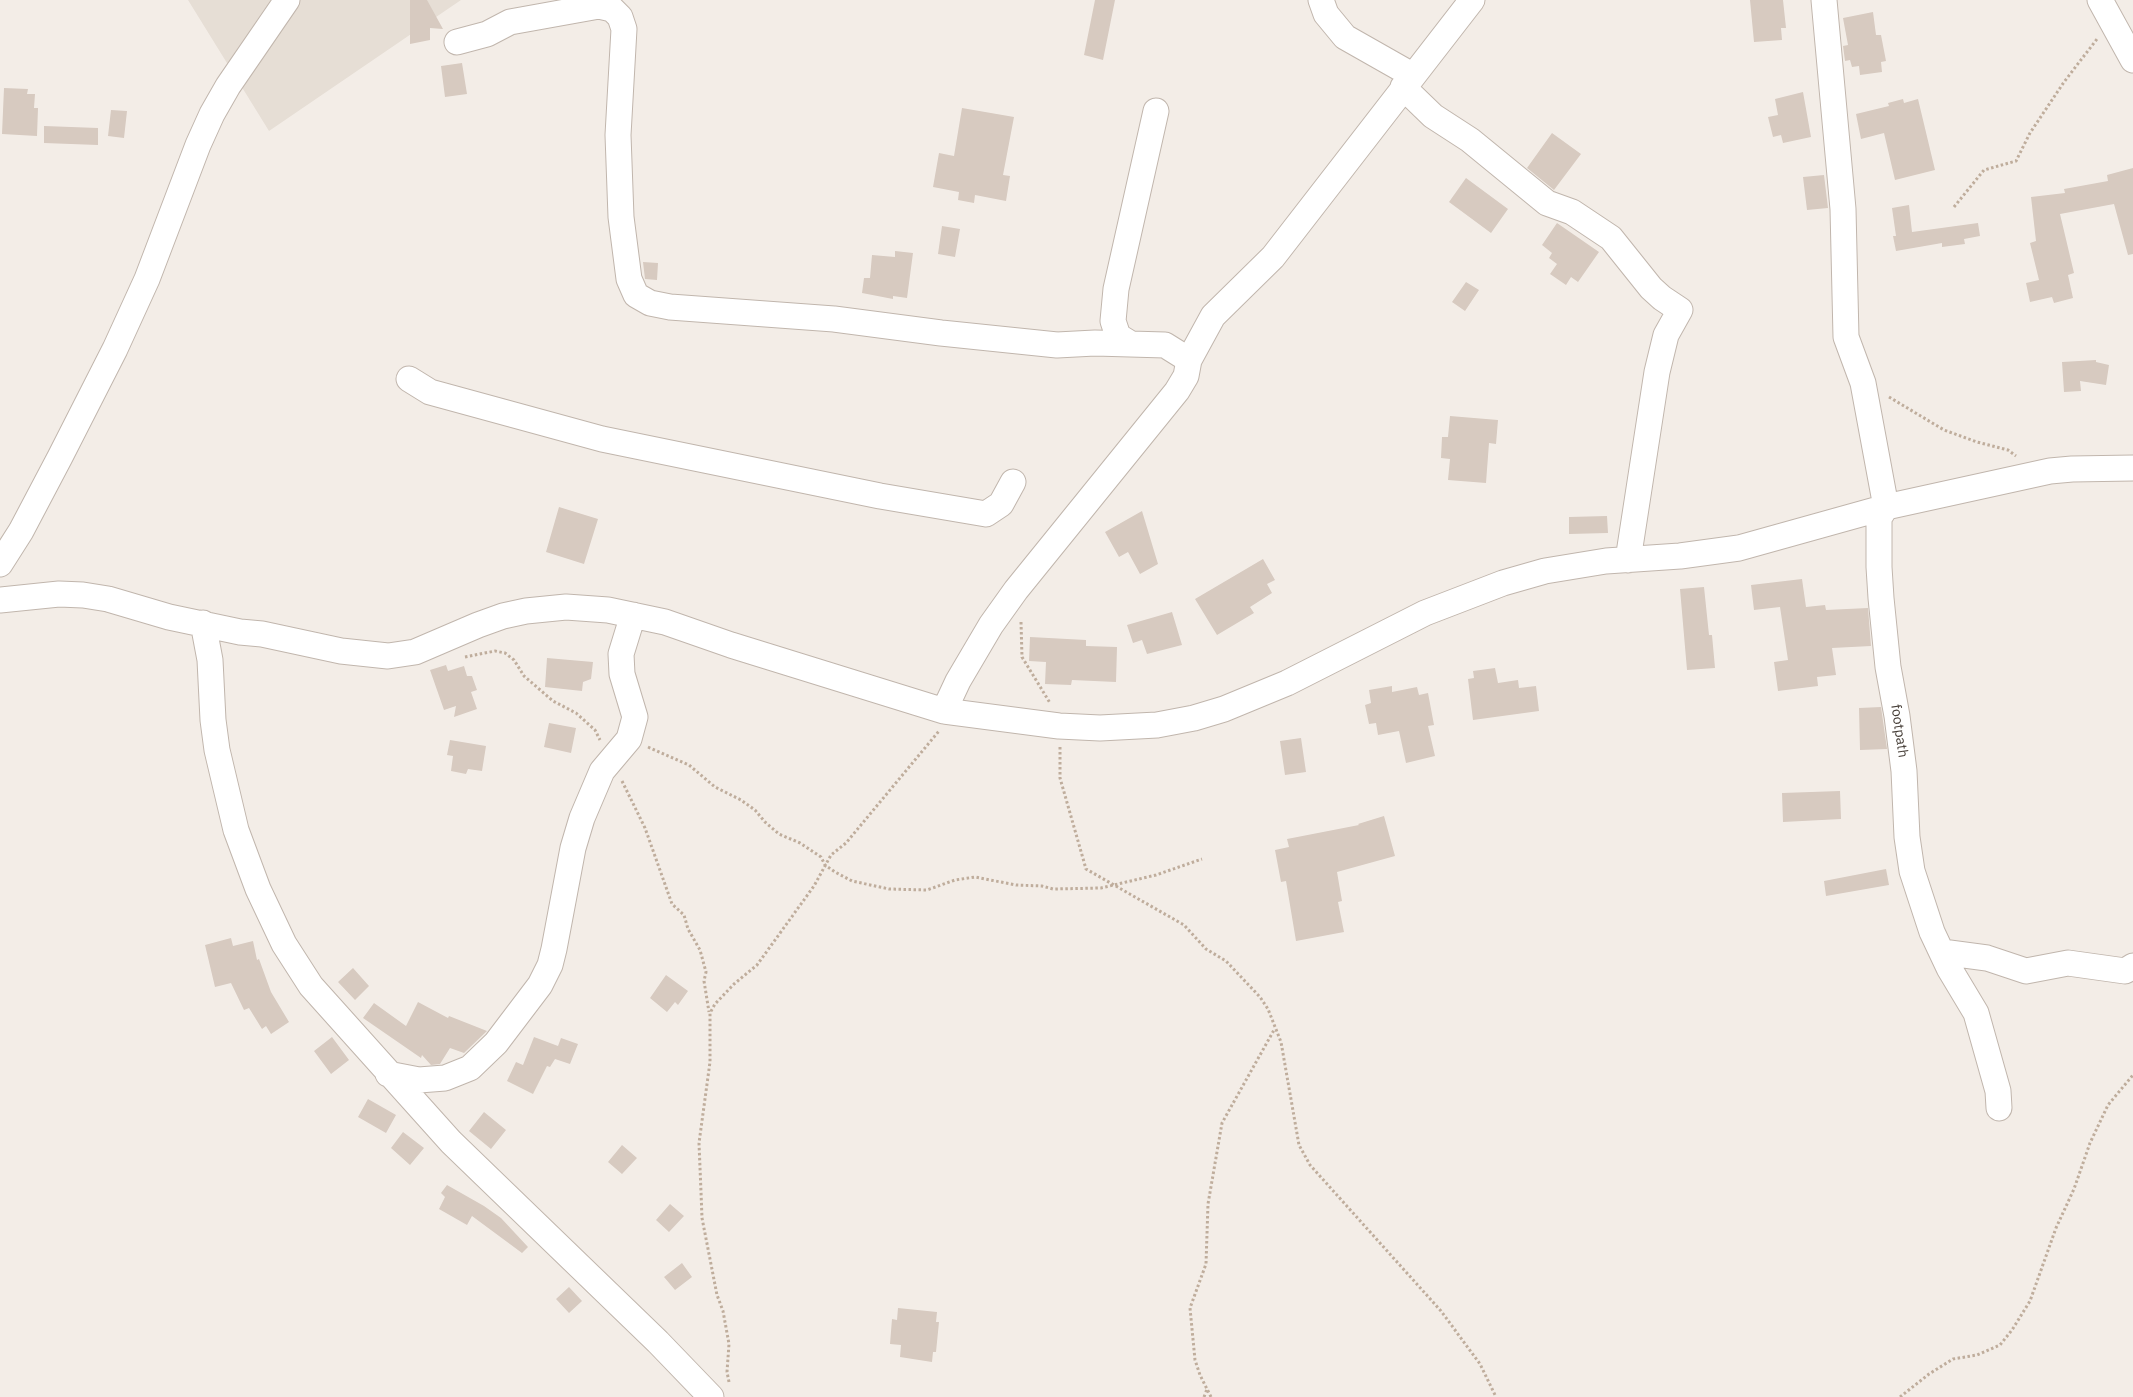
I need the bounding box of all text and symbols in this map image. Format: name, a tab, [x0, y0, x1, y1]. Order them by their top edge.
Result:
street label: footpath	[1887, 703, 1911, 759]

